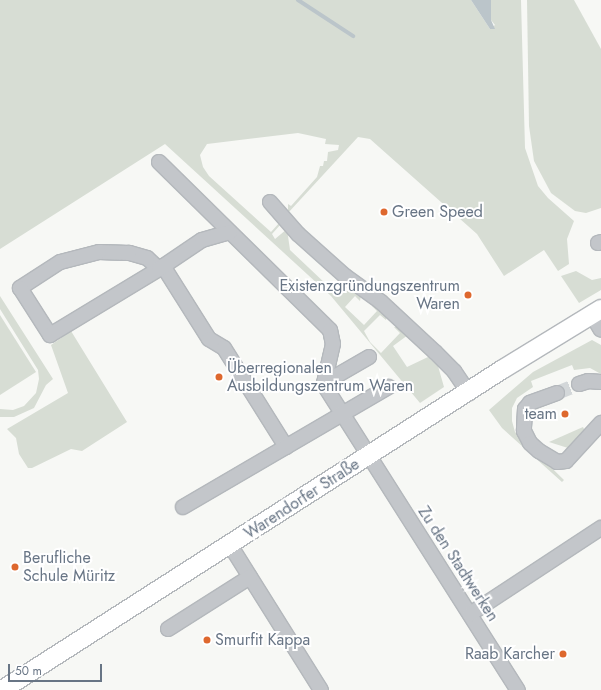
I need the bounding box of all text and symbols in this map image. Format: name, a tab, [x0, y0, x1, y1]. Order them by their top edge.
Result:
place label: Green Speed	[392, 202, 483, 222]
marker: Green Speed	[379, 207, 389, 217]
place label: Existenzgründungszentrum Waren	[279, 276, 460, 314]
marker: Existenzgründungszentrum Waren	[463, 290, 473, 300]
place label: Überregionalen Ausbildungszentrum Waren	[227, 358, 413, 396]
marker: Überregionalen Ausbildungszentrum Waren	[214, 372, 224, 382]
place label: team	[525, 404, 557, 424]
marker: team	[560, 409, 570, 419]
street label: Warendorfer Straße	[241, 455, 363, 543]
street label: Zu den Stadtwerken	[414, 503, 502, 625]
place label: Berufliche Schule Müritz	[23, 548, 115, 586]
marker: Berufliche Schule Müritz	[10, 562, 20, 572]
place label: Smurfit Kappa	[215, 630, 310, 650]
marker: Smurfit Kappa	[202, 635, 212, 645]
place label: Raab Karcher	[465, 644, 555, 664]
marker: Raab Karcher	[558, 649, 568, 659]
scale bar	[10, 656, 104, 682]
text: 50 m	[15, 662, 42, 680]

